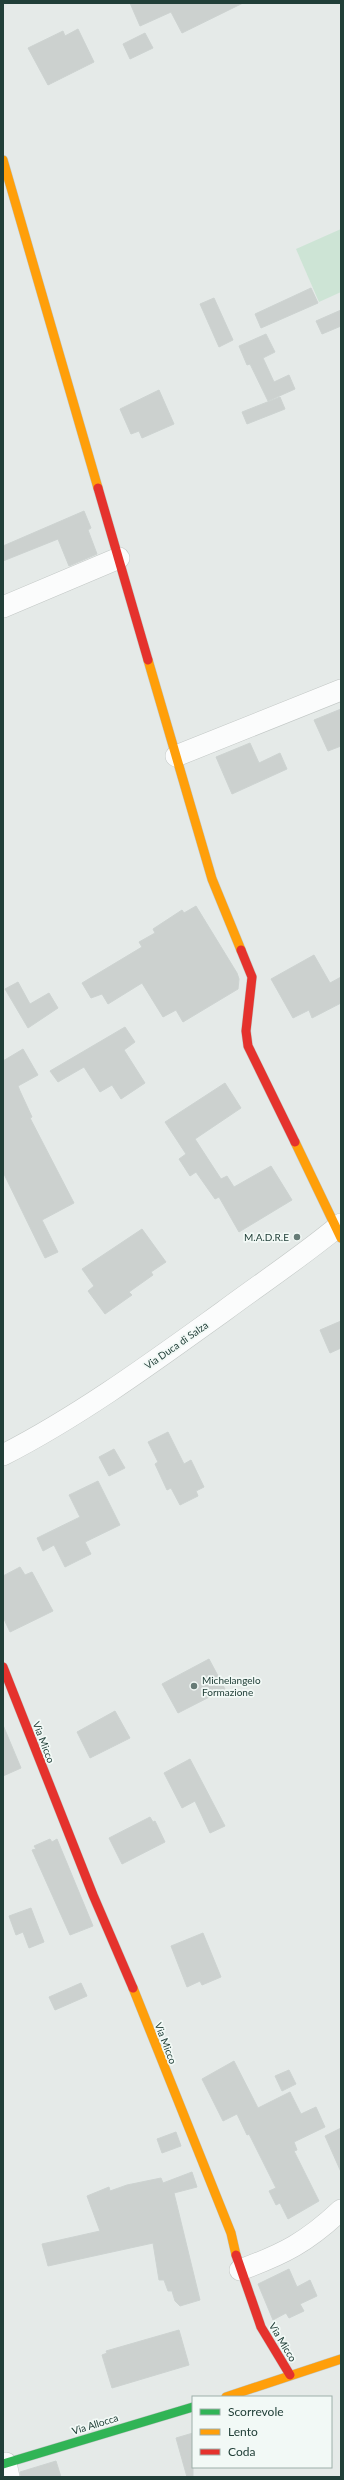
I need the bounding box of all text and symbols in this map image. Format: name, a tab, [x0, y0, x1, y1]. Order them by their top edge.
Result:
place label: M.A.D.R.E	[244, 1231, 289, 1243]
marker: M.A.D.R.E	[292, 1232, 302, 1242]
street label: Via Duca di Salza	[142, 1319, 210, 1371]
place label: Michelangelo Formazione	[202, 1674, 261, 1698]
marker: Michelangelo Formazione	[189, 1681, 199, 1691]
street label: Via Micco	[31, 1720, 57, 1765]
street label: Via Micco	[153, 2021, 179, 2066]
street label: Via Micco	[267, 2320, 299, 2364]
legend	[192, 2396, 332, 2468]
text: Scorrevole	[228, 2404, 284, 2419]
street label: Via Allocca	[70, 2411, 120, 2437]
text: Lento	[228, 2424, 258, 2439]
text: Coda	[228, 2444, 255, 2459]

